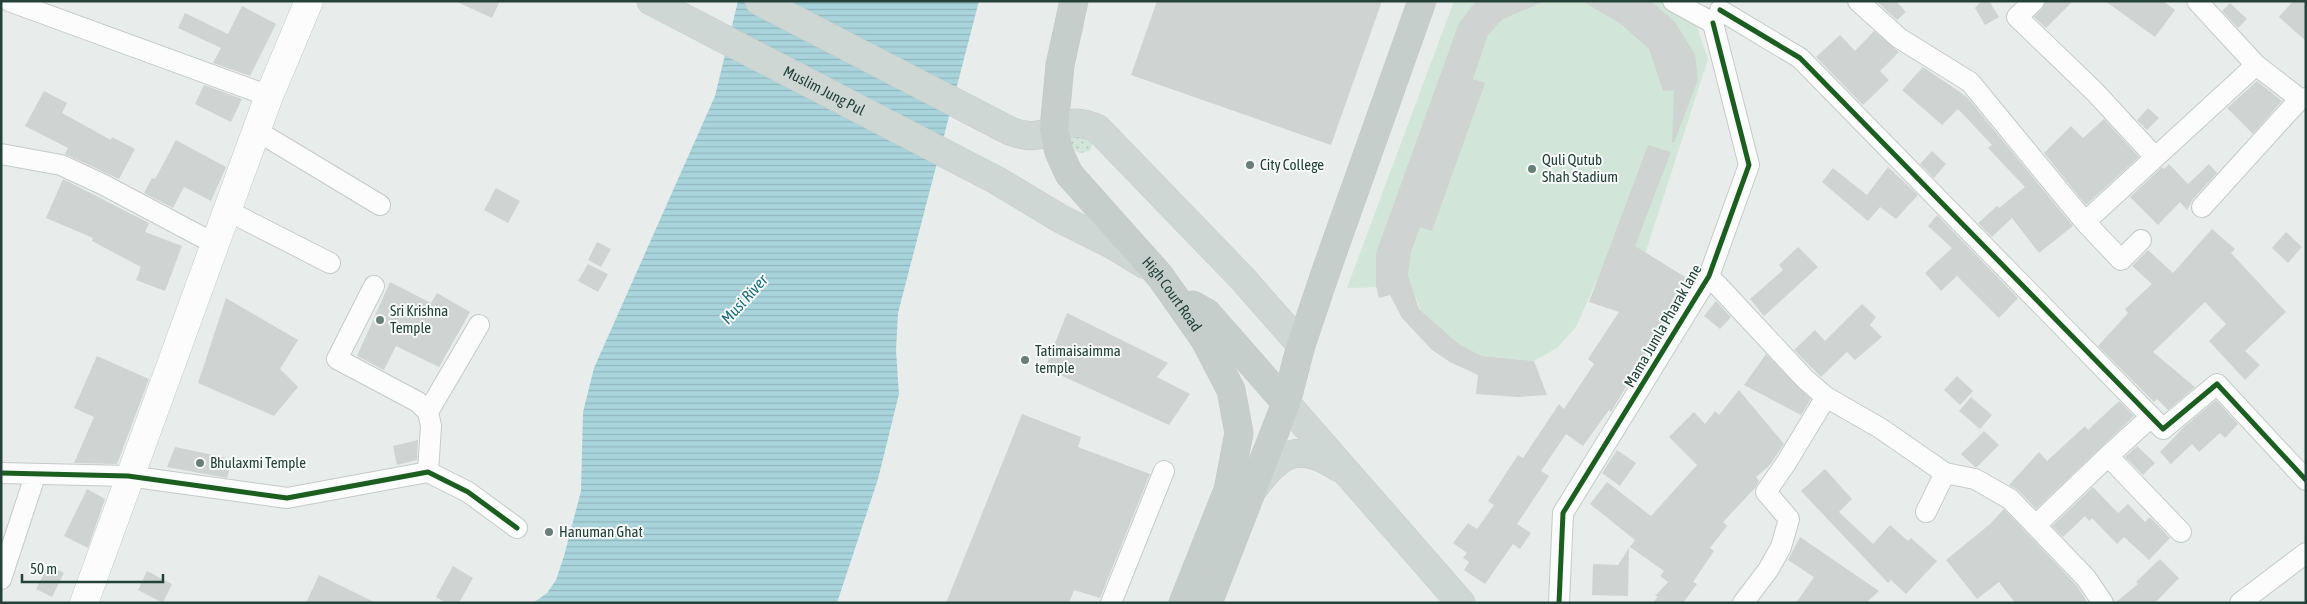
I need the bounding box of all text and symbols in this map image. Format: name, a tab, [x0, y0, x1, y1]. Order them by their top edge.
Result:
street label: Muslim Jung Pul	[781, 62, 868, 118]
place label: Quli Qutub Shah Stadium	[1542, 151, 1618, 185]
place label: City College	[1260, 156, 1324, 173]
marker: City College	[1244, 159, 1256, 171]
marker: Quli Qutub Shah Stadium	[1526, 163, 1538, 175]
street label: High Court Road	[1139, 253, 1205, 335]
street label: Mama Jumla Pharak lane	[1620, 261, 1705, 390]
water label: Musi River	[717, 270, 772, 327]
place label: Sri Krishna Temple	[390, 302, 448, 336]
marker: Sri Krishna Temple	[374, 314, 386, 326]
place label: Tatimaisaimma temple	[1035, 342, 1121, 376]
marker: Tatimaisaimma temple	[1019, 354, 1031, 366]
place label: Bhulaxmi Temple	[210, 454, 306, 471]
marker: Bhulaxmi Temple	[194, 457, 206, 469]
place label: Hanuman Ghat	[559, 523, 643, 540]
marker: Hanuman Ghat	[543, 526, 555, 538]
scale bar	[22, 552, 164, 584]
text: 50 m	[30, 560, 57, 577]

